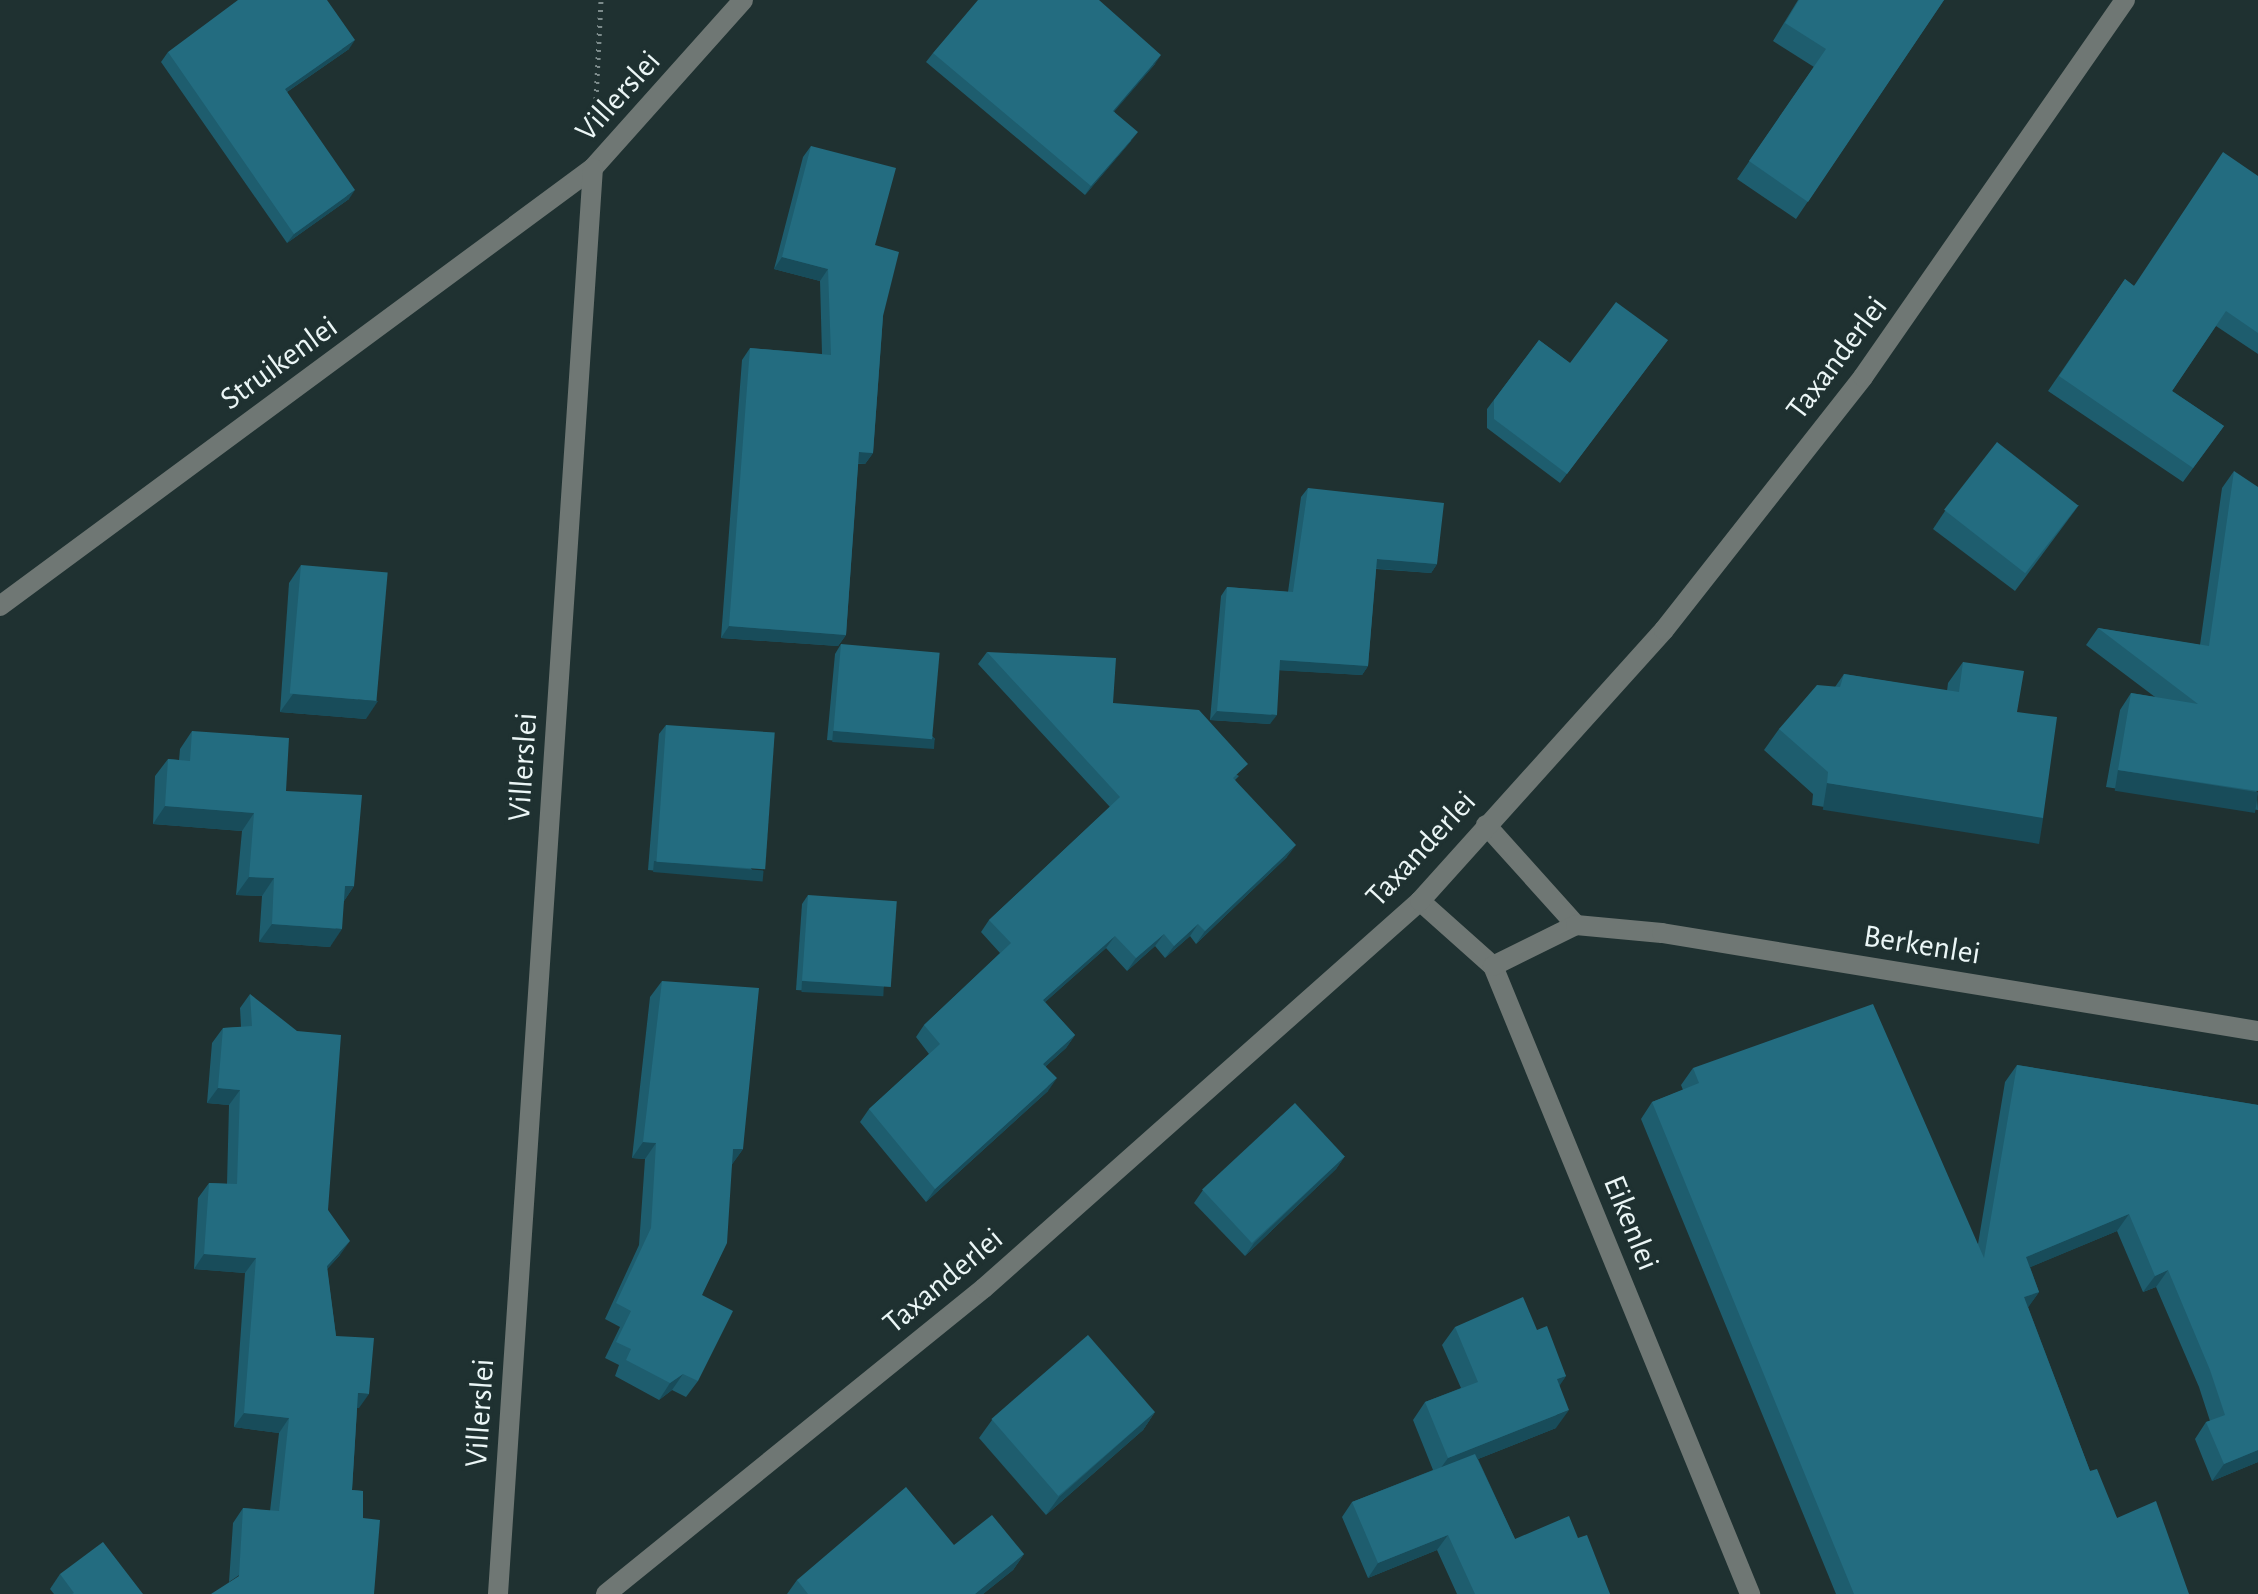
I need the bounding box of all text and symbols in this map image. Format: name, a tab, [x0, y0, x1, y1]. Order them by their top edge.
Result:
street label: Villerslei	[567, 43, 669, 149]
street label: Taxanderlei	[1778, 289, 1896, 427]
street label: Struikenlei	[213, 308, 345, 418]
street label: Villerslei	[500, 711, 546, 823]
street label: Taxanderlei	[1358, 783, 1484, 915]
street label: Berkenlei	[1861, 917, 1983, 973]
street label: Eikenlei	[1595, 1170, 1667, 1276]
street label: Taxanderlei	[875, 1220, 1011, 1342]
street label: Villerslei	[457, 1357, 503, 1469]

